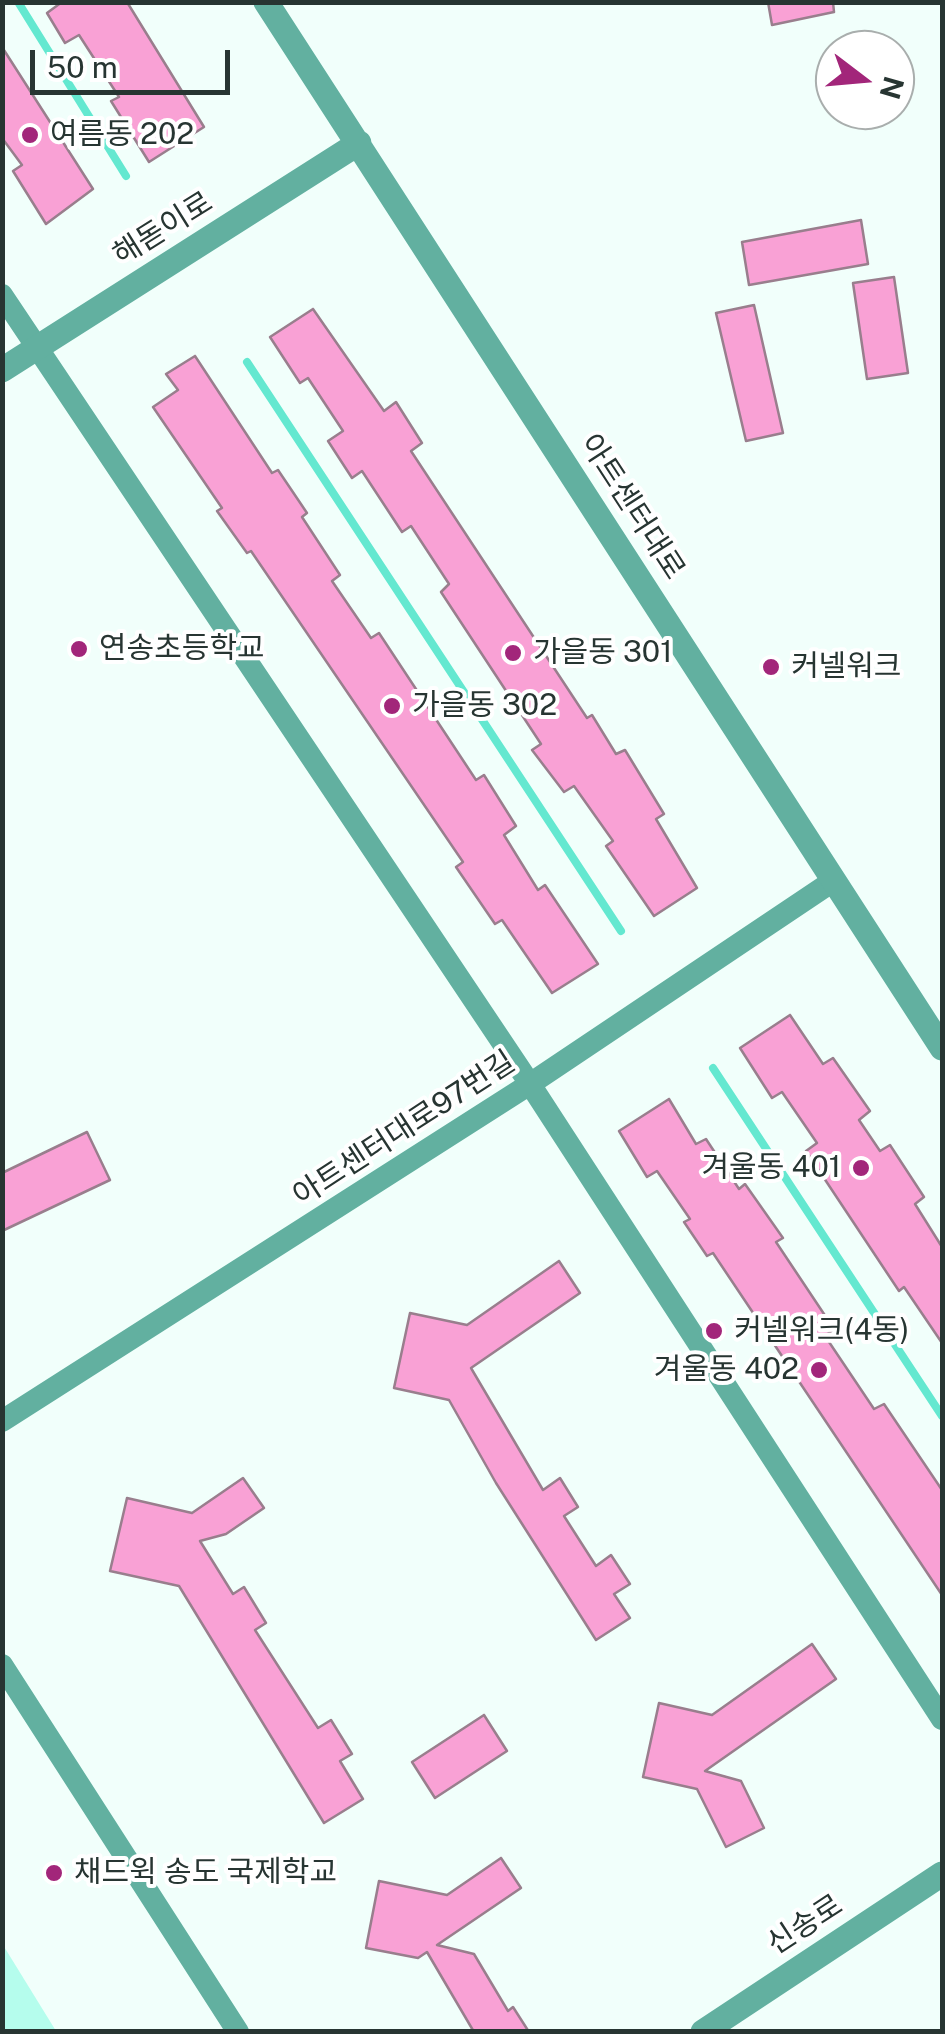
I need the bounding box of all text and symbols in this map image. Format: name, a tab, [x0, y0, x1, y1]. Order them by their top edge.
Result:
scale bar	[35, 30, 235, 92]
north arrow	[815, 30, 915, 130]
text: 50 m	[47, 49, 118, 85]
text: N	[874, 73, 911, 103]
place label: 여름동 202	[50, 117, 194, 153]
marker: 여름동 202	[19, 124, 41, 146]
street label: 해돋이로	[107, 184, 219, 274]
street label: 아트센터대로	[572, 428, 692, 586]
place label: 연송초등학교	[99, 631, 265, 667]
place label: 가을동 301	[533, 635, 672, 671]
marker: 연송초등학교	[68, 638, 90, 660]
marker: 가을동 301	[502, 642, 524, 664]
place label: 커넬워크	[791, 649, 901, 685]
marker: 커넬워크	[760, 656, 782, 678]
place label: 가을동 302	[412, 688, 557, 724]
marker: 가을동 302	[381, 695, 403, 717]
street label: 아트센터대로97번길	[286, 1044, 522, 1214]
place label: 겨울동 401	[701, 1150, 841, 1186]
marker: 겨울동 401	[850, 1157, 872, 1179]
place label: 커넬워크(4동)	[734, 1313, 909, 1349]
marker: 커넬워크(4동)	[703, 1320, 725, 1342]
place label: 겨울동 402	[654, 1352, 799, 1388]
marker: 겨울동 402	[808, 1359, 830, 1381]
place label: 채드윅 송도 국제학교	[74, 1855, 337, 1891]
marker: 채드윅 송도 국제학교	[43, 1862, 65, 1884]
street label: 신송로	[760, 1887, 850, 1963]

